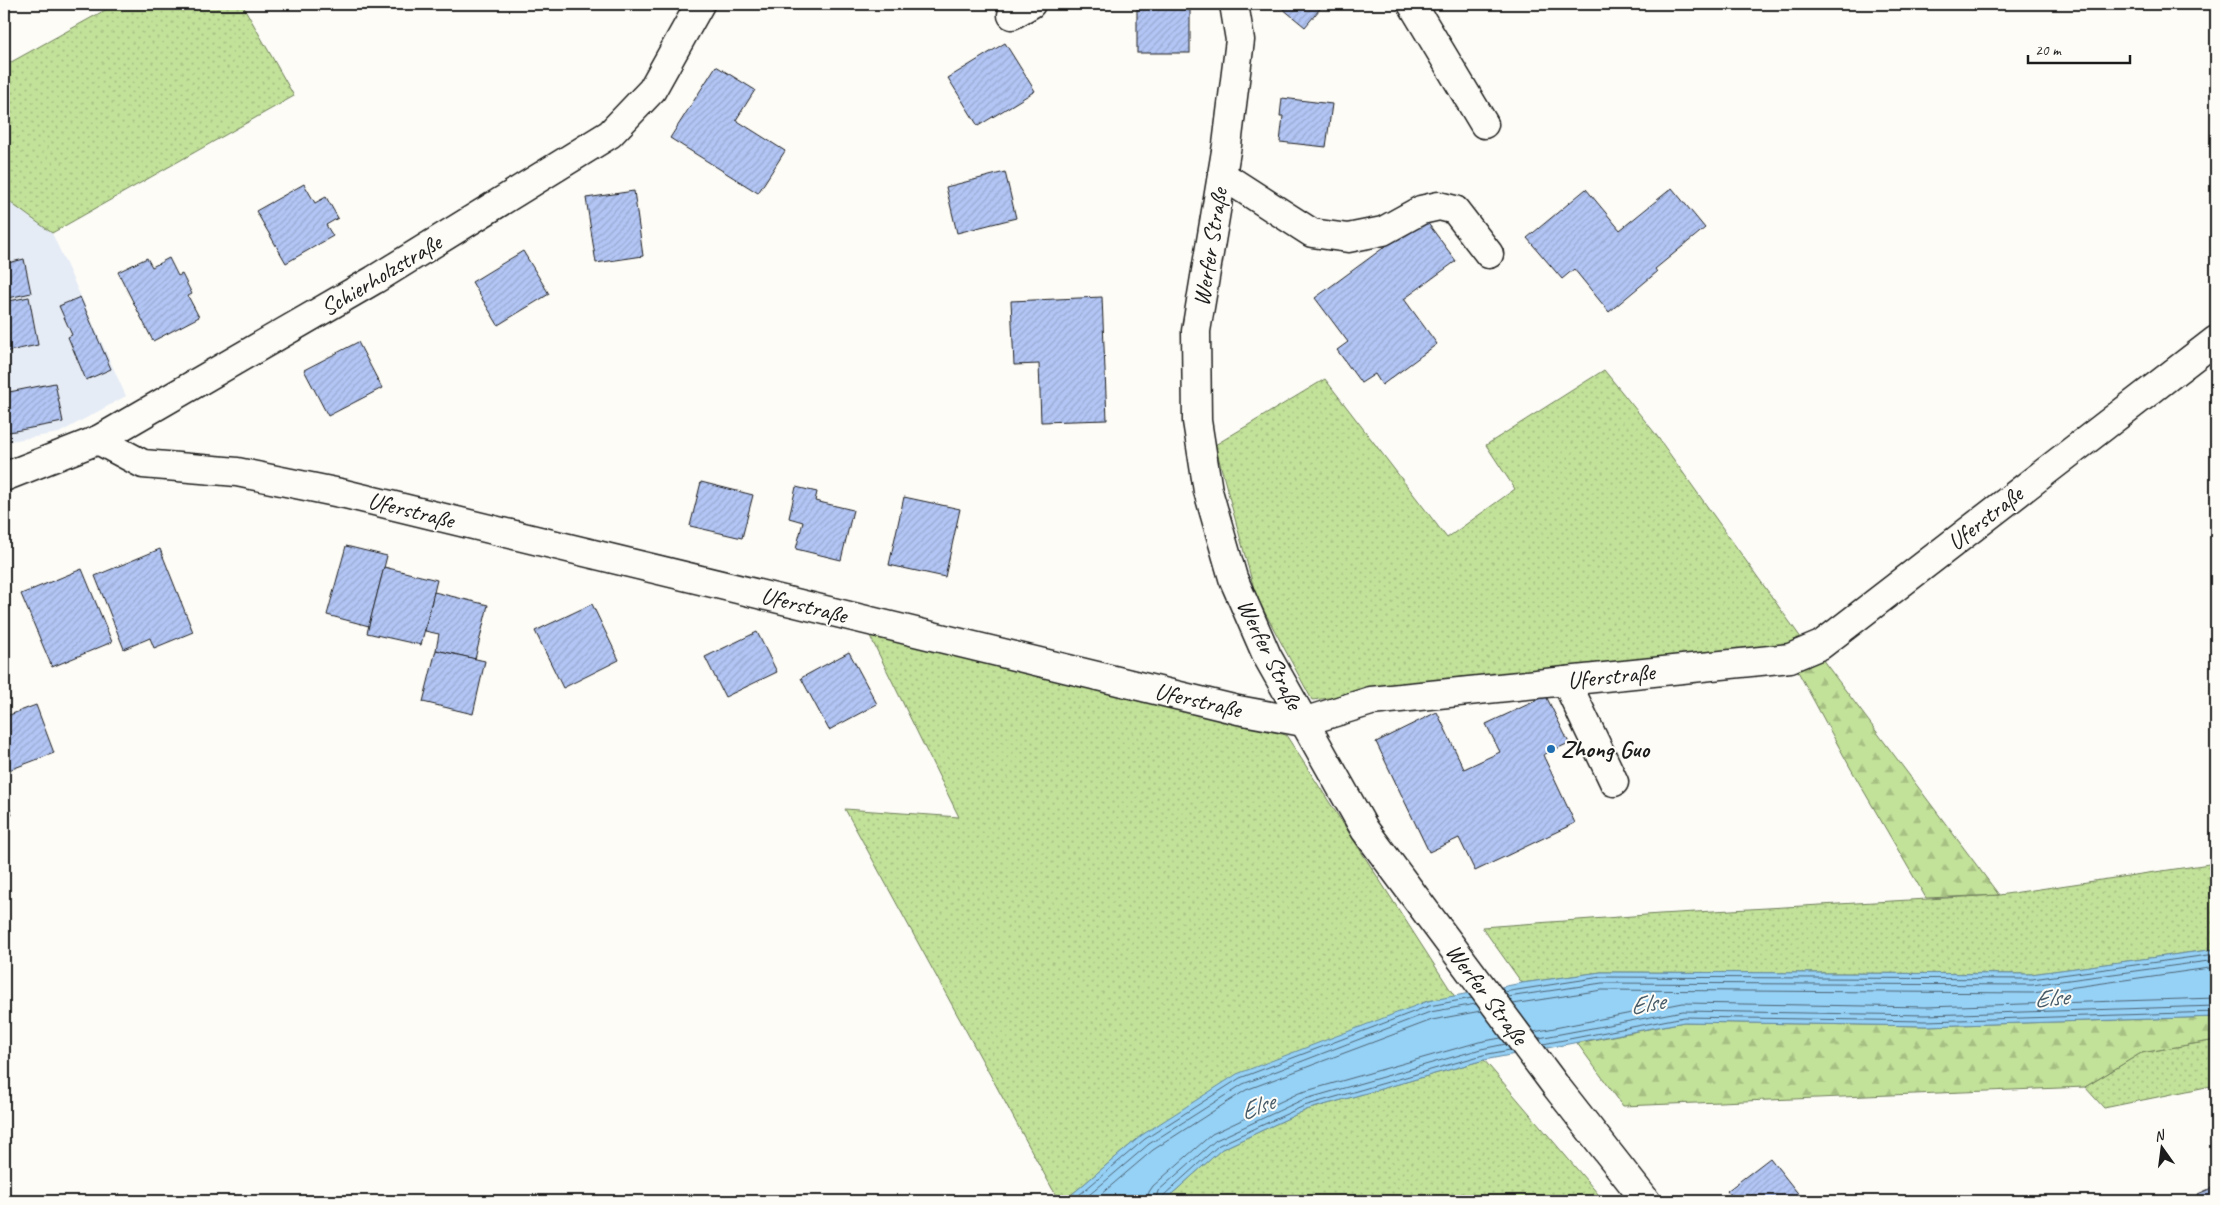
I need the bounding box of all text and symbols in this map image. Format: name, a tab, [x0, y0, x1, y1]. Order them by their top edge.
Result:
scale bar	[2028, 32, 2130, 64]
text: 20 m	[2035, 41, 2062, 60]
street label: Werfer Straße	[1186, 184, 1234, 308]
street label: Schierholzstraße	[315, 226, 449, 323]
street label: Uferstraße	[1941, 478, 2030, 557]
street label: Uferstraße	[365, 485, 459, 536]
street label: Uferstraße	[758, 580, 852, 631]
street label: Werfer Straße	[1230, 594, 1311, 716]
street label: Uferstraße	[1566, 656, 1658, 695]
street label: Uferstraße	[1152, 676, 1246, 725]
place label: Zhong Guo	[1561, 734, 1651, 764]
marker: Zhong Guo	[1545, 743, 1557, 755]
street label: Werfer Straße	[1439, 937, 1536, 1052]
water label: Else	[2033, 980, 2073, 1015]
water label: Else	[1627, 985, 1670, 1023]
water label: Else	[1235, 1085, 1282, 1128]
north arrow	[2138, 1122, 2188, 1172]
text: N	[2153, 1126, 2167, 1145]

